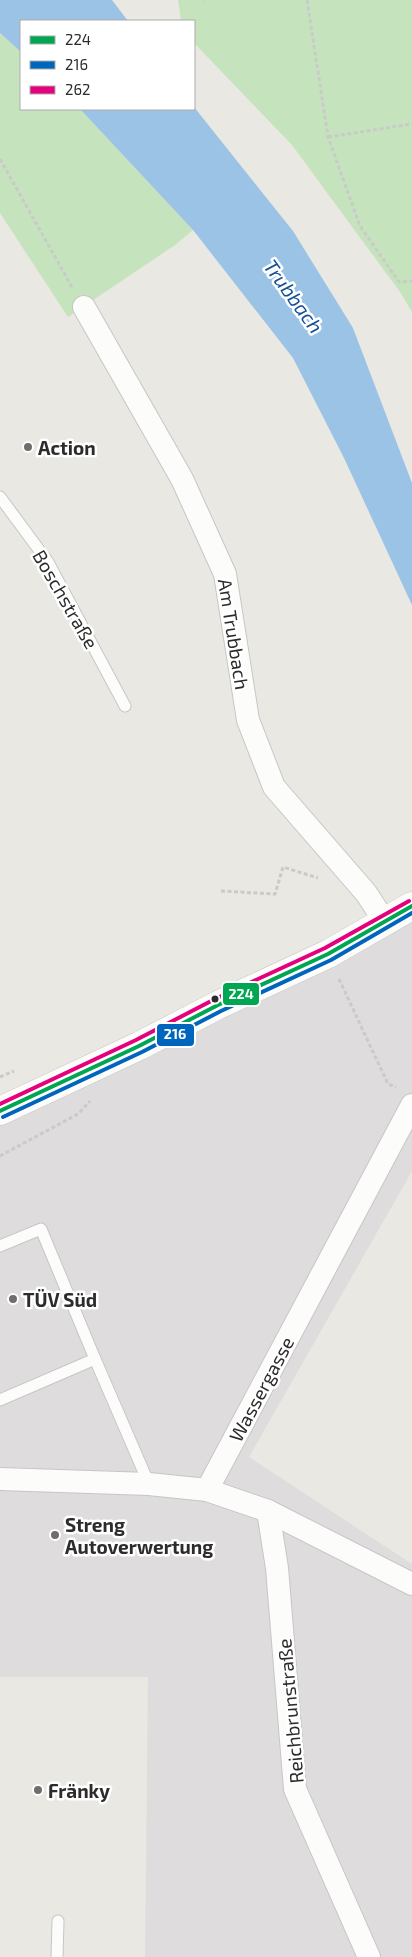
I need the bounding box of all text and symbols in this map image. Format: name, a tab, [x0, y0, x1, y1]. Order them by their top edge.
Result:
legend	[20, 20, 195, 110]
text: 224	[65, 30, 91, 48]
text: 216	[65, 55, 88, 73]
text: 262	[65, 80, 90, 98]
water label: Trubbach	[259, 255, 329, 337]
place label: Action	[38, 436, 96, 459]
marker: Action	[22, 441, 34, 453]
street label: Boschstraße	[28, 545, 104, 653]
street label: Am Trubbach	[214, 577, 254, 691]
line badge: 224	[222, 982, 260, 1006]
text: 224	[228, 985, 254, 1002]
unlabelled marker	[210, 994, 220, 1004]
line badge: 216	[156, 1023, 195, 1047]
text: 216	[164, 1025, 186, 1042]
place label: TÜV Süd	[23, 1288, 97, 1311]
marker: TÜV Süd	[7, 1293, 19, 1305]
street label: Wassergasse	[224, 1333, 298, 1445]
place label: Streng Autoverwertung	[65, 1513, 213, 1558]
marker: Streng Autoverwertung	[49, 1529, 61, 1541]
street label: Reichbrunstraße	[272, 1638, 308, 1784]
place label: Fränky	[48, 1779, 110, 1803]
marker: Fränky	[32, 1784, 44, 1796]

